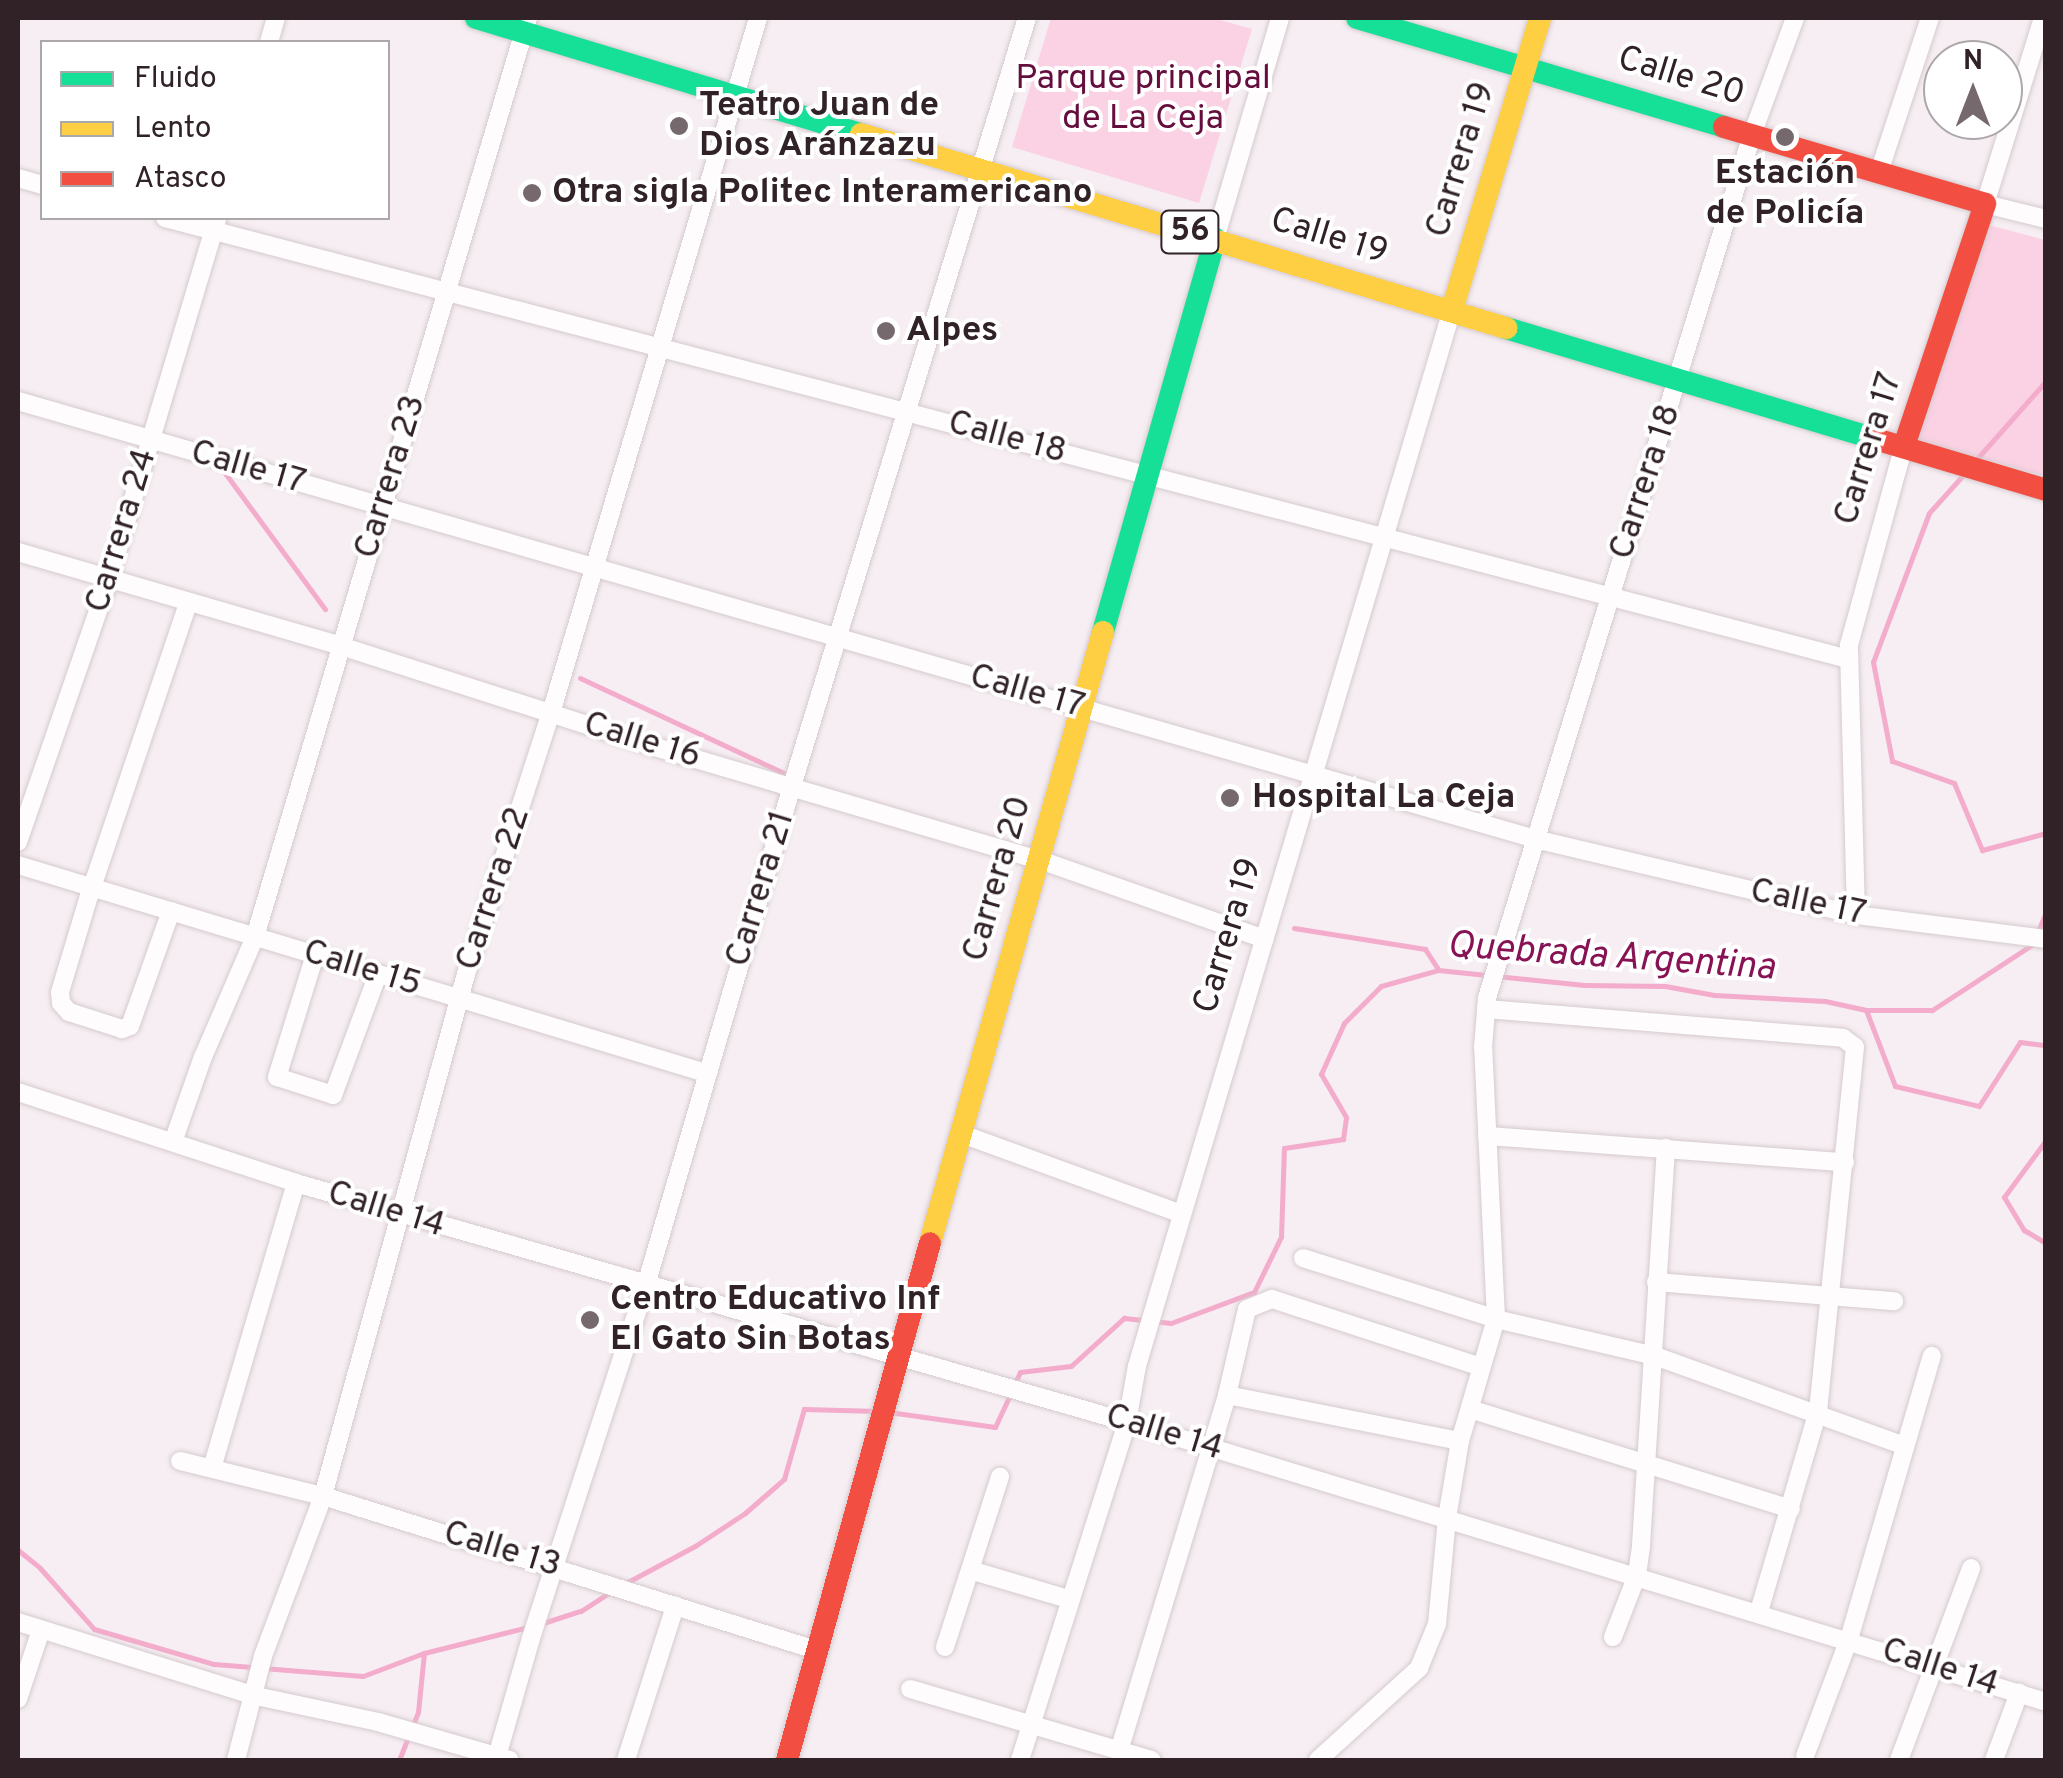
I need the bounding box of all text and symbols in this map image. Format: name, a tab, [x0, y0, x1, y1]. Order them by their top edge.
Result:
street label: Calle 20	[1613, 38, 1749, 116]
legend	[40, 40, 390, 220]
north arrow	[1923, 40, 2023, 140]
text: N	[1963, 44, 1983, 80]
park label: Parque principal de La Ceja	[1015, 58, 1271, 140]
text: Fluido	[134, 61, 217, 98]
street label: Carrera 19	[1417, 77, 1505, 243]
place label: Teatro Juan de Dios Aránzazu	[699, 85, 939, 167]
text: Lento	[134, 111, 211, 148]
marker: Teatro Juan de Dios Aránzazu	[668, 115, 690, 137]
marker: Estación de Policía	[1774, 126, 1796, 148]
place label: Estación de Policía	[1706, 153, 1864, 235]
text: Atasco	[134, 161, 227, 198]
place label: Otra sigla Politec Interamericano	[552, 172, 1093, 214]
marker: Otra sigla Politec Interamericano	[521, 182, 543, 204]
street label: Calle 19	[1265, 199, 1393, 275]
road number: 56	[1160, 205, 1220, 259]
place label: Alpes	[906, 310, 998, 352]
marker: Alpes	[875, 320, 897, 342]
street label: Carrera 17	[1826, 368, 1912, 530]
street label: Carrera 23	[346, 390, 436, 564]
street label: Carrera 18	[1601, 399, 1691, 565]
street label: Calle 18	[943, 402, 1071, 474]
street label: Calle 17	[186, 432, 310, 504]
street label: Carrera 24	[77, 444, 167, 618]
street label: Calle 17	[965, 656, 1089, 728]
street label: Calle 16	[578, 703, 706, 779]
place label: Hospital La Ceja	[1252, 777, 1515, 819]
marker: Hospital La Ceja	[1217, 785, 1243, 811]
street label: Carrera 20	[954, 791, 1042, 967]
street label: Carrera 22	[448, 802, 540, 976]
street label: Carrera 21	[717, 806, 805, 972]
street label: Carrera 19	[1185, 853, 1273, 1019]
street label: Calle 17	[1746, 870, 1870, 936]
water label: Quebrada Argentina	[1445, 924, 1777, 992]
street label: Calle 15	[298, 931, 426, 1007]
street label: Calle 14	[322, 1172, 450, 1248]
place label: Centro Educativo Inf El Gato Sin Botas	[610, 1279, 940, 1361]
marker: Centro Educativo Inf El Gato Sin Botas	[579, 1309, 601, 1331]
street label: Calle 14	[1100, 1395, 1228, 1471]
street label: Calle 13	[438, 1512, 566, 1588]
street label: Calle 14	[1876, 1629, 2004, 1707]

